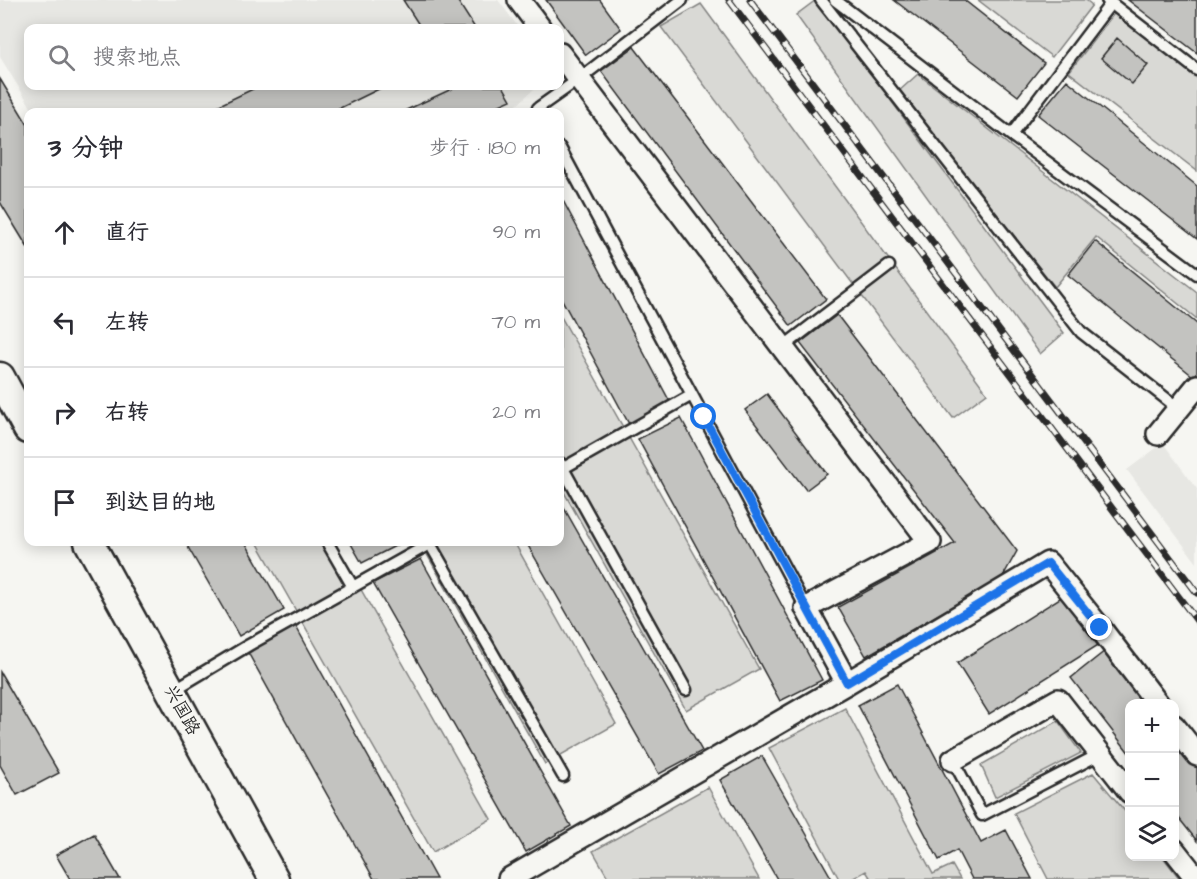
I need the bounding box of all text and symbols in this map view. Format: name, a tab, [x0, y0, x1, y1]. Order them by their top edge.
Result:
search box	[24, 24, 564, 90]
icon: search	[45, 41, 78, 74]
text: 搜索地点	[93, 42, 181, 73]
text: 3 分钟	[48, 130, 124, 166]
text: 步行 · 180 m	[429, 134, 540, 162]
icon: ahead	[48, 216, 81, 249]
text: 直行	[105, 217, 149, 248]
text: 90 m	[492, 218, 540, 246]
icon: left	[48, 306, 81, 339]
text: 左转	[105, 307, 149, 338]
text: 70 m	[492, 308, 540, 336]
icon: right	[48, 396, 81, 429]
text: 右转	[105, 397, 149, 428]
text: 20 m	[492, 398, 540, 426]
route start	[690, 403, 716, 429]
icon: arrive	[48, 486, 81, 519]
text: 到达目的地	[105, 487, 215, 518]
route end	[1086, 614, 1112, 640]
street label: 兴国路	[158, 680, 206, 740]
map controls	[1125, 699, 1179, 861]
button: +	[1125, 699, 1179, 753]
button: −	[1125, 753, 1179, 807]
button: layers	[1125, 807, 1179, 861]

